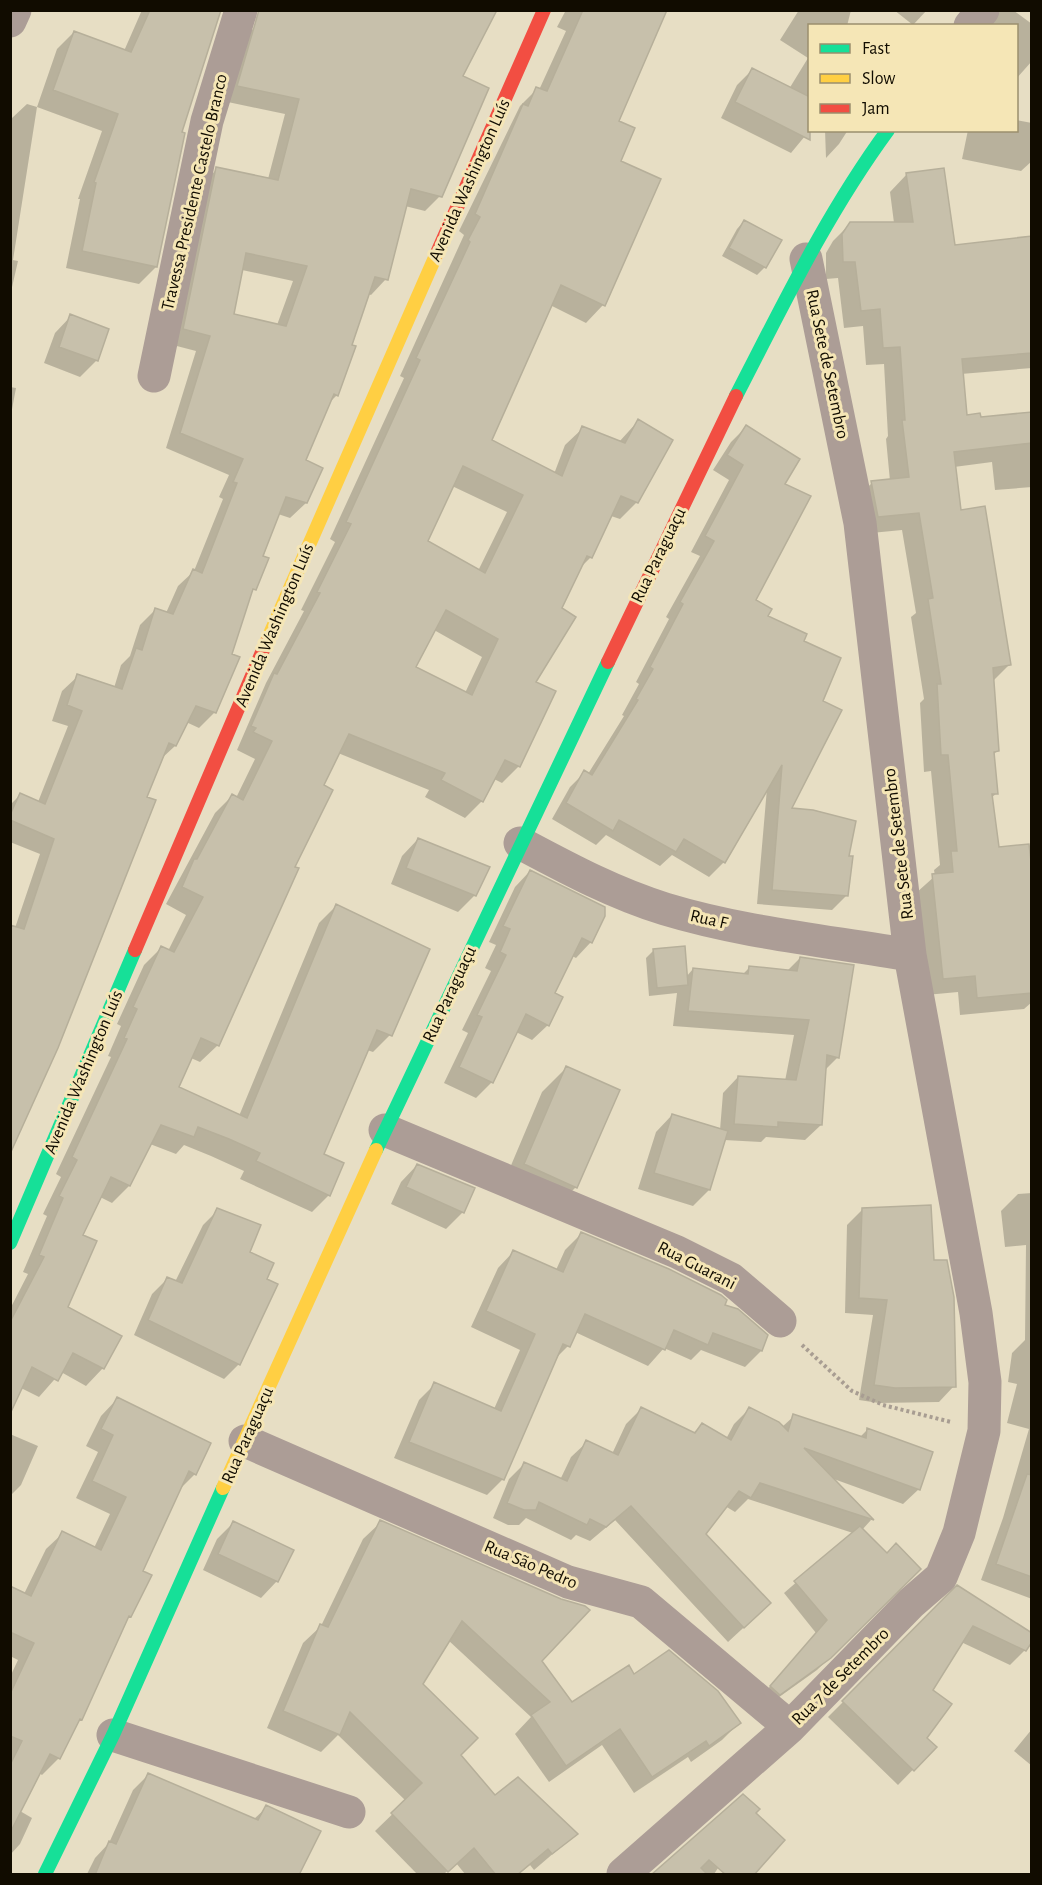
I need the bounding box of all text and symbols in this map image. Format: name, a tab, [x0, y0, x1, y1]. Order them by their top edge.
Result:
legend	[808, 24, 1018, 132]
text: Fast	[862, 40, 890, 58]
text: Slow	[862, 70, 895, 88]
street label: Travessa Presidente Castelo Branco	[159, 72, 231, 312]
street label: Avenida Washington Luís	[426, 96, 514, 264]
text: Jam	[862, 100, 890, 118]
street label: Rua Sete de Setembro	[802, 288, 852, 441]
street label: Rua Paraguaçu	[628, 505, 690, 606]
street label: Avenida Washington Luís	[232, 541, 318, 710]
street label: Rua Sete de Setembro	[881, 767, 917, 921]
street label: Rua F	[688, 907, 729, 933]
street label: Rua Paraguaçu	[420, 944, 480, 1045]
street label: Avenida Washington Luís	[41, 988, 127, 1157]
street label: Rua Guarani	[654, 1239, 739, 1293]
street label: Rua Paraguaçu	[219, 1384, 277, 1486]
street label: Rua São Pedro	[481, 1537, 580, 1593]
street label: Rua 7 de Setembro	[789, 1624, 893, 1729]

